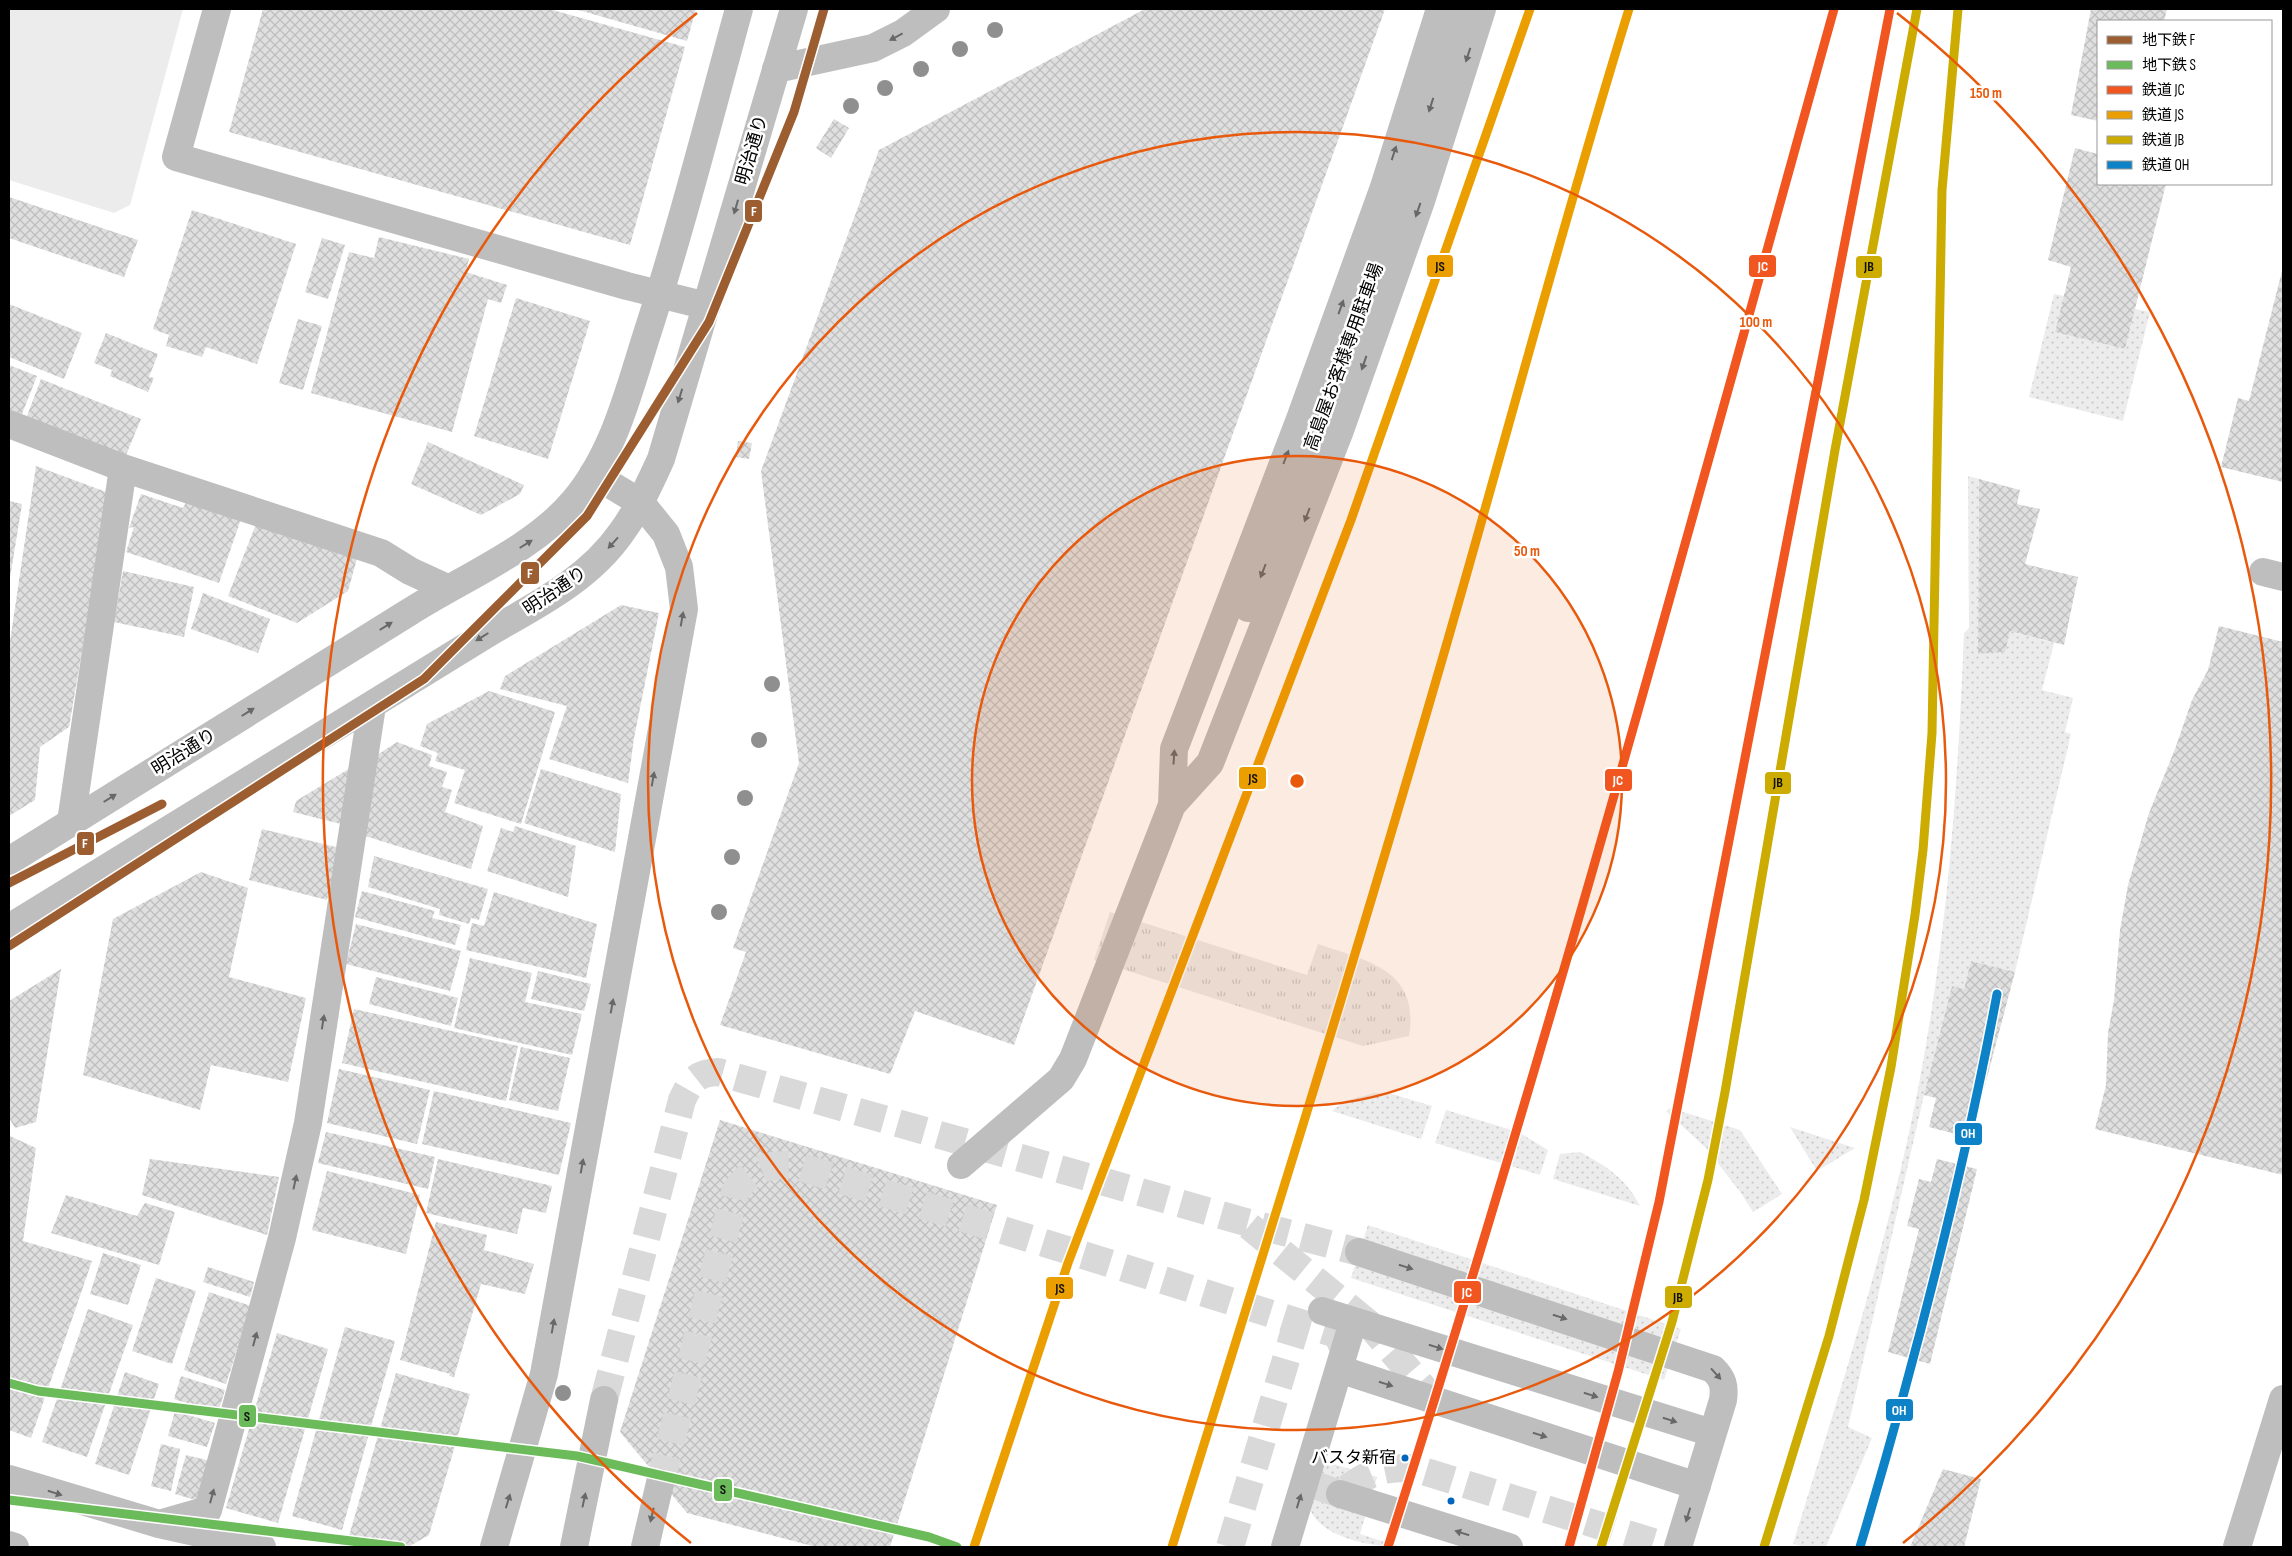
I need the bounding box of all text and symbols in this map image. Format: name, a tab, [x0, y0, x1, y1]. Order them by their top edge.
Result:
legend	[2097, 20, 2272, 185]
text: 地下鉄 F	[2142, 31, 2195, 50]
one-way arrow	[890, 32, 903, 41]
one-way arrow	[1463, 48, 1471, 63]
text: 地下鉄 S	[2142, 56, 2196, 75]
text: 鉄道 JC	[2142, 81, 2185, 100]
text: 150 m	[1970, 84, 2002, 103]
one-way arrow	[1426, 98, 1434, 113]
text: 鉄道 JS	[2142, 106, 2184, 125]
street label: 明治通り	[732, 113, 772, 187]
text: 鉄道 JB	[2142, 131, 2184, 150]
one-way arrow	[1391, 146, 1399, 161]
text: 鉄道 OH	[2142, 156, 2189, 175]
one-way arrow	[731, 199, 739, 214]
line badge: F	[744, 199, 763, 223]
text: F	[751, 203, 757, 220]
one-way arrow	[1414, 203, 1422, 218]
line badge: JS	[1426, 254, 1454, 278]
line badge: JC	[1748, 254, 1777, 278]
line badge: JB	[1855, 255, 1883, 279]
text: JS	[1434, 258, 1445, 275]
text: JC	[1757, 258, 1768, 275]
text: JB	[1863, 258, 1874, 275]
street label: 高島屋お客様専用駐車場	[1300, 260, 1388, 454]
one-way arrow	[1337, 299, 1345, 314]
text: 100 m	[1740, 313, 1772, 332]
one-way arrow	[1359, 356, 1367, 371]
one-way arrow	[676, 389, 684, 404]
one-way arrow	[1282, 449, 1290, 464]
one-way arrow	[1303, 508, 1311, 523]
one-way arrow	[608, 536, 619, 549]
one-way arrow	[519, 539, 532, 548]
text: 50 m	[1514, 542, 1540, 561]
line badge: F	[520, 561, 540, 585]
street label: 明治通り	[519, 562, 591, 620]
one-way arrow	[1259, 564, 1267, 579]
text: F	[527, 565, 533, 582]
one-way arrow	[678, 610, 686, 626]
one-way arrow	[379, 622, 392, 631]
one-way arrow	[476, 632, 489, 642]
one-way arrow	[241, 707, 254, 717]
street label: 明治通り	[148, 724, 220, 780]
one-way arrow	[1171, 748, 1179, 764]
line badge: JS	[1238, 766, 1267, 790]
line badge: JC	[1604, 768, 1633, 792]
one-way arrow	[650, 770, 658, 786]
text: JS	[1247, 770, 1258, 787]
line badge: JB	[1764, 771, 1792, 795]
centre of rings	[1288, 772, 1306, 790]
text: JC	[1612, 772, 1623, 789]
text: JB	[1772, 774, 1783, 791]
one-way arrow	[103, 793, 116, 802]
line badge: F	[76, 831, 95, 856]
text: F	[82, 835, 88, 852]
one-way arrow	[608, 998, 616, 1014]
one-way arrow	[319, 1013, 327, 1029]
line badge: OH	[1954, 1122, 1983, 1146]
text: OH	[1961, 1125, 1975, 1142]
one-way arrow	[579, 1158, 587, 1174]
one-way arrow	[291, 1174, 299, 1189]
one-way arrow	[1398, 1264, 1413, 1271]
line badge: JS	[1045, 1276, 1074, 1300]
text: JS	[1054, 1280, 1065, 1297]
line badge: JC	[1453, 1280, 1482, 1304]
text: JC	[1461, 1284, 1472, 1301]
line badge: JB	[1664, 1285, 1693, 1309]
text: JB	[1672, 1289, 1683, 1306]
one-way arrow	[1553, 1313, 1568, 1321]
one-way arrow	[550, 1318, 558, 1334]
one-way arrow	[251, 1331, 259, 1347]
one-way arrow	[1429, 1344, 1444, 1352]
one-way arrow	[1710, 1368, 1722, 1380]
one-way arrow	[1378, 1381, 1393, 1388]
one-way arrow	[1584, 1392, 1599, 1400]
line badge: OH	[1885, 1398, 1914, 1422]
text: OH	[1892, 1402, 1906, 1419]
line badge: S	[238, 1404, 257, 1428]
text: S	[244, 1408, 250, 1425]
one-way arrow	[1663, 1417, 1678, 1424]
one-way arrow	[1533, 1431, 1548, 1439]
place label: バスタ新宿	[1311, 1448, 1396, 1468]
marker: バスタ新宿	[1400, 1453, 1410, 1463]
line badge: S	[713, 1478, 733, 1502]
text: S	[720, 1481, 726, 1498]
one-way arrow	[208, 1488, 216, 1503]
one-way arrow	[48, 1489, 63, 1497]
one-way arrow	[580, 1492, 588, 1507]
one-way arrow	[504, 1493, 512, 1508]
one-way arrow	[1296, 1493, 1304, 1508]
unlabelled marker	[1446, 1496, 1456, 1506]
one-way arrow	[648, 1508, 656, 1523]
one-way arrow	[1683, 1508, 1691, 1523]
one-way arrow	[1454, 1528, 1469, 1536]

